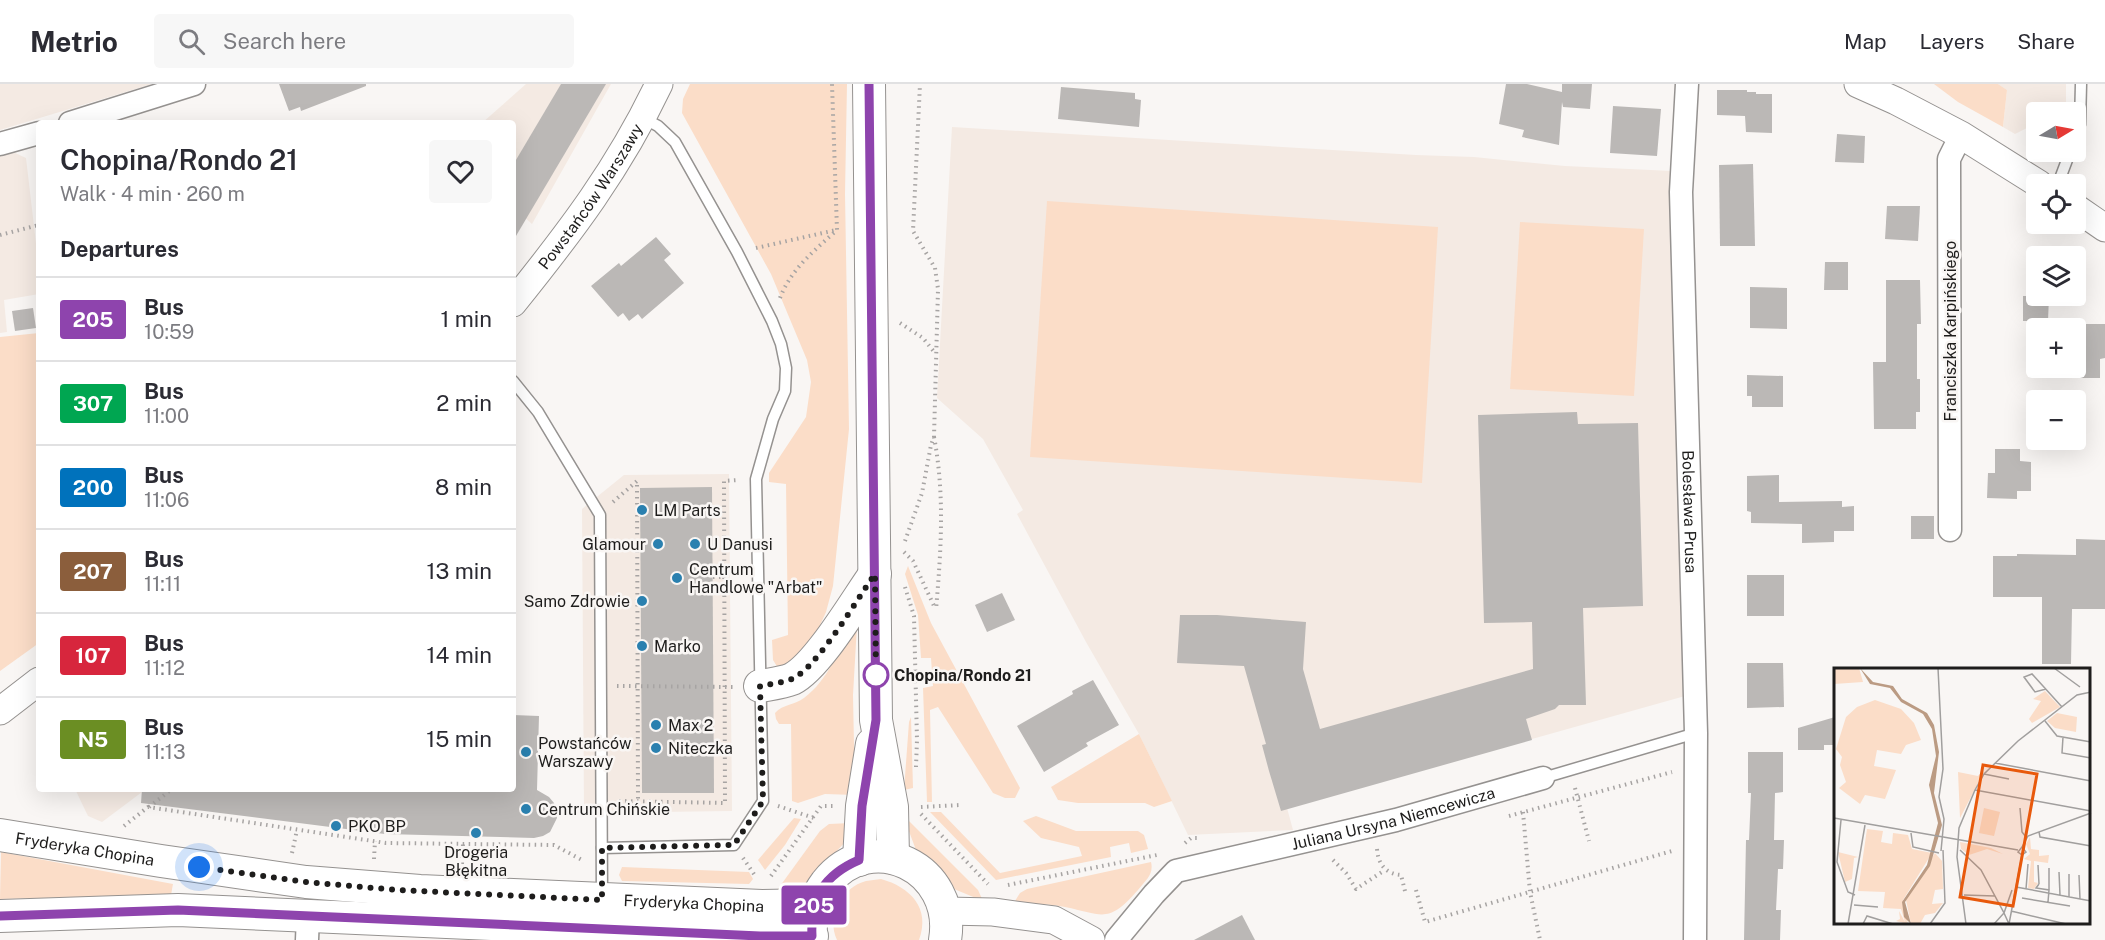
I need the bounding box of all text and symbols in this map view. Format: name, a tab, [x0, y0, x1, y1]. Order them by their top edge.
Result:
search box	[154, 14, 574, 68]
text: Metrio	[30, 25, 118, 58]
icon: search	[175, 25, 208, 58]
text: Search here	[223, 28, 346, 54]
text: Map	[1844, 29, 1887, 54]
text: Layers	[1920, 29, 1984, 54]
text: Share	[2017, 29, 2075, 54]
north arrow	[2026, 102, 2086, 162]
map controls	[2026, 102, 2086, 450]
street label: Powstańców Warszawy	[534, 120, 647, 273]
button: heart	[429, 140, 492, 203]
text: Chopina/Rondo 21	[60, 143, 298, 176]
button: locate	[2026, 174, 2086, 234]
text: Walk · 4 min · 260 m	[60, 182, 245, 206]
text: Departures	[60, 236, 179, 262]
street label: Franciszka Karpińskiego	[1941, 241, 1960, 421]
button: layers	[2026, 246, 2086, 306]
text: Bus	[144, 294, 184, 320]
text: 1 min	[440, 306, 492, 332]
text: 205	[72, 307, 114, 332]
button: +	[2026, 318, 2086, 378]
text: 10:59	[144, 320, 194, 344]
text: Bus	[144, 378, 184, 404]
text: 2 min	[436, 390, 492, 416]
button: −	[2026, 390, 2086, 450]
text: 307	[73, 391, 113, 416]
text: 11:00	[144, 404, 189, 428]
street label: Bolesława Prusa	[1678, 450, 1701, 574]
text: Bus	[144, 462, 184, 488]
text: 8 min	[435, 474, 492, 500]
text: 200	[73, 475, 113, 500]
text: 11:06	[144, 488, 189, 512]
place label: LM Parts	[654, 501, 721, 520]
marker: LM Parts	[635, 503, 649, 517]
place label: Glamour	[582, 535, 646, 554]
place label: U Danusi	[707, 535, 773, 554]
marker: Glamour	[651, 537, 665, 551]
marker: U Danusi	[688, 537, 702, 551]
text: Bus	[144, 546, 184, 572]
text: 13 min	[427, 558, 492, 584]
text: 207	[73, 559, 113, 584]
place label: Centrum Handlowe "Arbat"	[689, 560, 823, 597]
marker: Centrum Handlowe "Arbat"	[670, 571, 684, 585]
text: 11:11	[144, 572, 181, 596]
place label: Samo Zdrowie	[524, 592, 630, 611]
marker: Samo Zdrowie	[635, 594, 649, 608]
text: Bus	[144, 630, 184, 656]
place label: Marko	[654, 637, 701, 656]
marker: Marko	[635, 639, 649, 653]
text: 14 min	[427, 642, 492, 668]
text: 107	[75, 643, 111, 668]
text: 11:12	[144, 656, 185, 680]
marker: Chopina/Rondo 21	[863, 662, 889, 688]
place label: Chopina/Rondo 21	[894, 666, 1032, 685]
inset map	[1834, 668, 2090, 925]
text: Bus	[144, 714, 184, 740]
place label: Max 2	[668, 716, 713, 735]
marker: Max 2	[649, 718, 663, 732]
text: 15 min	[426, 726, 492, 752]
text: N5	[78, 727, 108, 752]
place label: Powstańców Warszawy	[538, 734, 632, 771]
place label: Niteczka	[668, 739, 733, 758]
text: 11:13	[144, 740, 186, 764]
marker: Niteczka	[649, 741, 663, 755]
marker: Powstańców Warszawy	[519, 745, 533, 759]
street label: Juliana Ursyna Niemcewicza	[1290, 783, 1497, 854]
place label: Centrum Chińskie	[538, 800, 670, 819]
marker: Centrum Chińskie	[519, 802, 533, 816]
place label: PKO BP	[348, 817, 406, 836]
marker: PKO BP	[329, 819, 343, 833]
marker: Drogeria Błękitna	[469, 826, 483, 840]
street label: Fryderyka Chopina	[14, 829, 156, 870]
place label: Drogeria Błękitna	[444, 843, 508, 880]
your location	[184, 852, 214, 882]
line badge: 205	[780, 886, 848, 924]
street label: Fryderyka Chopina	[623, 891, 764, 916]
text: 205	[793, 893, 835, 918]

